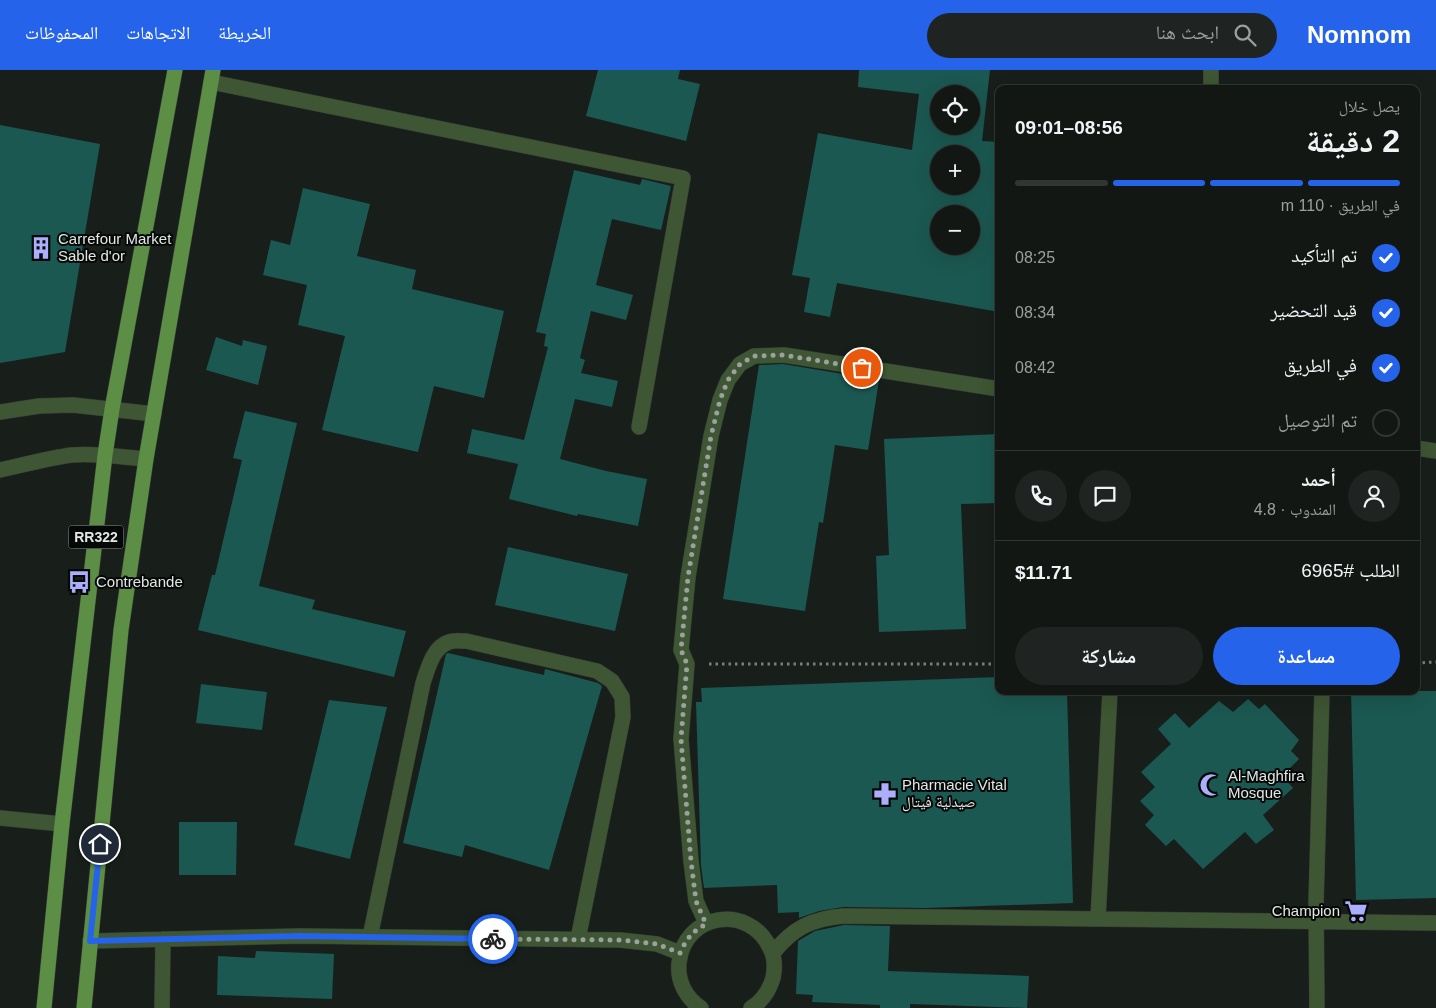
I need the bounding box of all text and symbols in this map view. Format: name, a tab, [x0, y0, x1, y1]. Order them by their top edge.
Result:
search box	[927, 13, 1277, 58]
icon: search	[1231, 21, 1259, 49]
text: Nomnom	[1307, 21, 1411, 48]
text: ابحث هنا	[1156, 22, 1219, 43]
text: المحفوظات	[25, 23, 98, 43]
text: الاتجاهات	[126, 23, 190, 43]
text: الخريطة	[218, 23, 271, 43]
map controls	[930, 85, 980, 255]
button: locate	[930, 85, 980, 135]
text: يصل خلال	[1339, 98, 1400, 115]
text: 08:56–09:01	[1015, 117, 1123, 138]
text: 2 دقيقة	[1306, 123, 1400, 159]
button: +	[930, 145, 980, 195]
text: في الطريق · 110 m	[1281, 197, 1400, 214]
button: −	[930, 205, 980, 255]
place label: Carrefour Market Sable d'or	[58, 230, 172, 264]
building icon: Carrefour Market Sable d'or	[28, 235, 54, 261]
icon: check	[1372, 244, 1400, 272]
text: تم التأكيد	[1291, 245, 1357, 266]
text: 08:25	[1015, 249, 1055, 266]
icon: check	[1372, 299, 1400, 327]
text: قيد التحضير	[1271, 300, 1357, 321]
text: 08:34	[1015, 304, 1055, 321]
pin	[841, 347, 883, 389]
icon: bag	[848, 354, 876, 382]
icon: check	[1372, 354, 1400, 382]
text: في الطريق	[1284, 355, 1357, 376]
text: 08:42	[1015, 359, 1055, 376]
text: تم التوصيل	[1278, 410, 1357, 431]
text: أحمد	[1301, 469, 1336, 490]
button: phone	[1015, 470, 1067, 522]
button: chat	[1079, 470, 1131, 522]
button: person	[1348, 470, 1400, 522]
text: المندوب · 4.8	[1254, 501, 1336, 518]
road number: RR322	[68, 526, 124, 548]
text: الطلب #6965	[1301, 560, 1400, 581]
text: $11.71	[1015, 562, 1072, 583]
bus stop icon: Contrebande	[66, 569, 92, 595]
place label: Contrebande	[96, 573, 183, 590]
button: مشاركة	[1015, 627, 1203, 685]
button: مساعدة	[1213, 627, 1400, 685]
place label: Al-Maghfira Mosque	[1228, 767, 1305, 801]
mosque icon: Al-Maghfira Mosque	[1198, 772, 1224, 798]
place label: Pharmacie Vital صيدلية فيتال	[902, 776, 1007, 812]
pharmacy icon: Pharmacie Vital صيدلية فيتال	[872, 781, 898, 807]
pin	[79, 823, 121, 865]
icon: home	[86, 830, 114, 858]
supermarket icon: Champion	[1343, 898, 1369, 924]
place label: Champion	[1272, 902, 1340, 919]
courier	[468, 914, 518, 964]
icon: bike	[479, 925, 507, 953]

